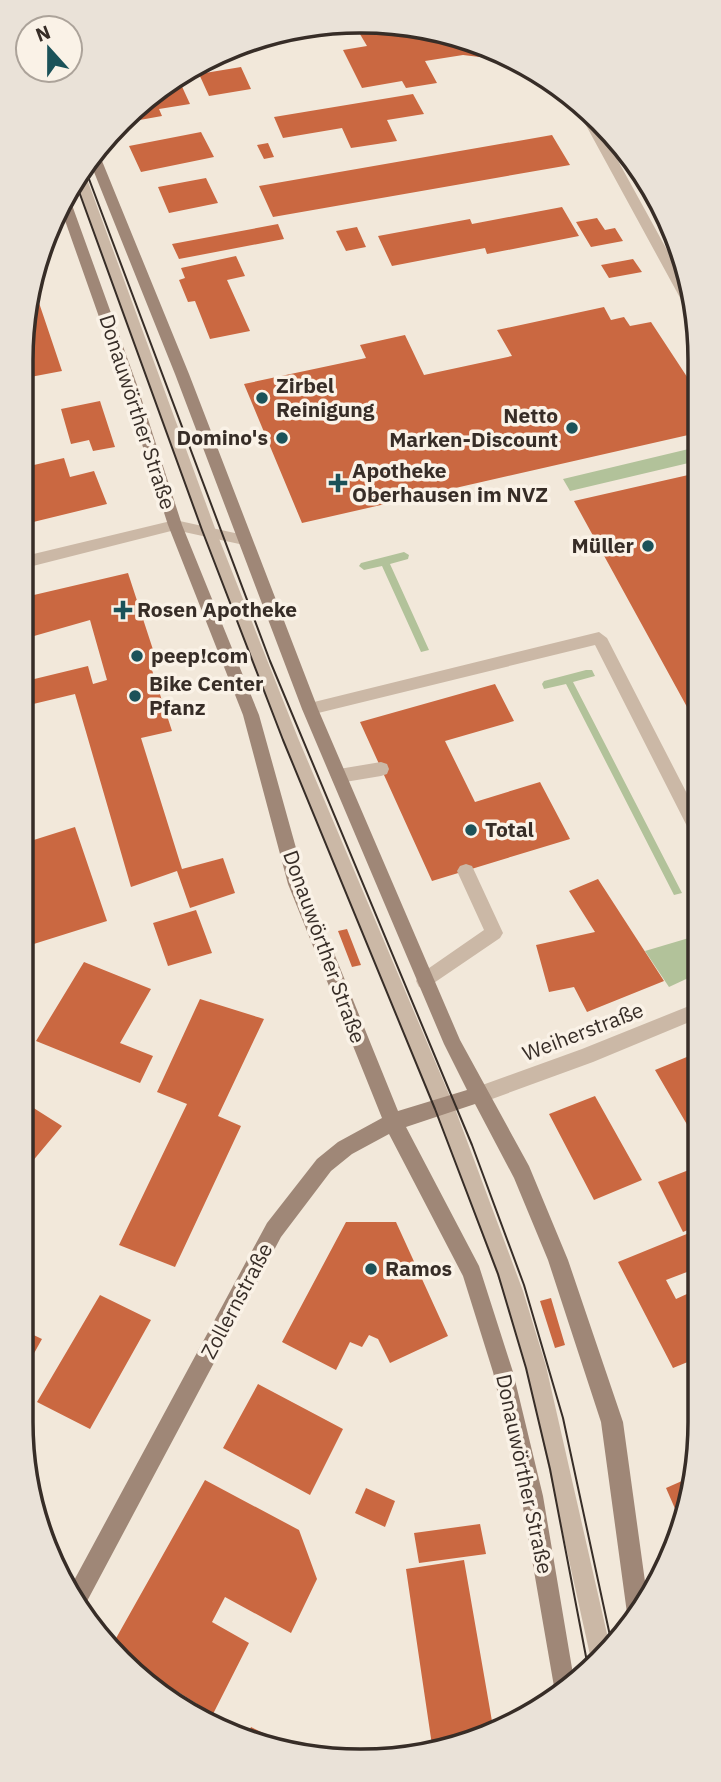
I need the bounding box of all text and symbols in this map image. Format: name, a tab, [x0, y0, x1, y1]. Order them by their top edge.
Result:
north arrow	[14, 14, 84, 84]
text: N	[32, 19, 54, 47]
street label: Donauwörther Straße	[93, 311, 183, 513]
place label: Zirbel Reinigung	[276, 371, 375, 423]
marker: Zirbel Reinigung	[254, 390, 270, 406]
place label: Netto Marken-Discount	[389, 401, 558, 453]
marker: Netto Marken-Discount	[564, 420, 580, 436]
place label: Domino's	[177, 423, 268, 451]
marker: Domino's	[274, 430, 290, 446]
place label: Apotheke Oberhausen im NVZ	[352, 456, 548, 508]
marker: Apotheke Oberhausen im NVZ	[330, 475, 346, 491]
place label: Müller	[571, 531, 635, 559]
marker: Müller	[640, 538, 656, 554]
place label: Rosen Apotheke	[137, 595, 297, 623]
marker: Rosen Apotheke	[115, 602, 131, 618]
place label: peep!com	[151, 641, 248, 669]
marker: peep!com	[129, 648, 145, 664]
place label: Bike Center Pfanz	[149, 669, 264, 721]
marker: Bike Center Pfanz	[127, 688, 143, 704]
place label: Total	[485, 815, 534, 843]
marker: Total	[463, 822, 479, 838]
street label: Donauwörther Straße	[277, 846, 373, 1047]
street label: Weiherstraße	[518, 995, 647, 1067]
street label: Zollernstraße	[194, 1238, 278, 1363]
place label: Ramos	[385, 1254, 452, 1282]
marker: Ramos	[363, 1261, 379, 1277]
street label: Donauwörther Straße	[490, 1371, 560, 1576]

